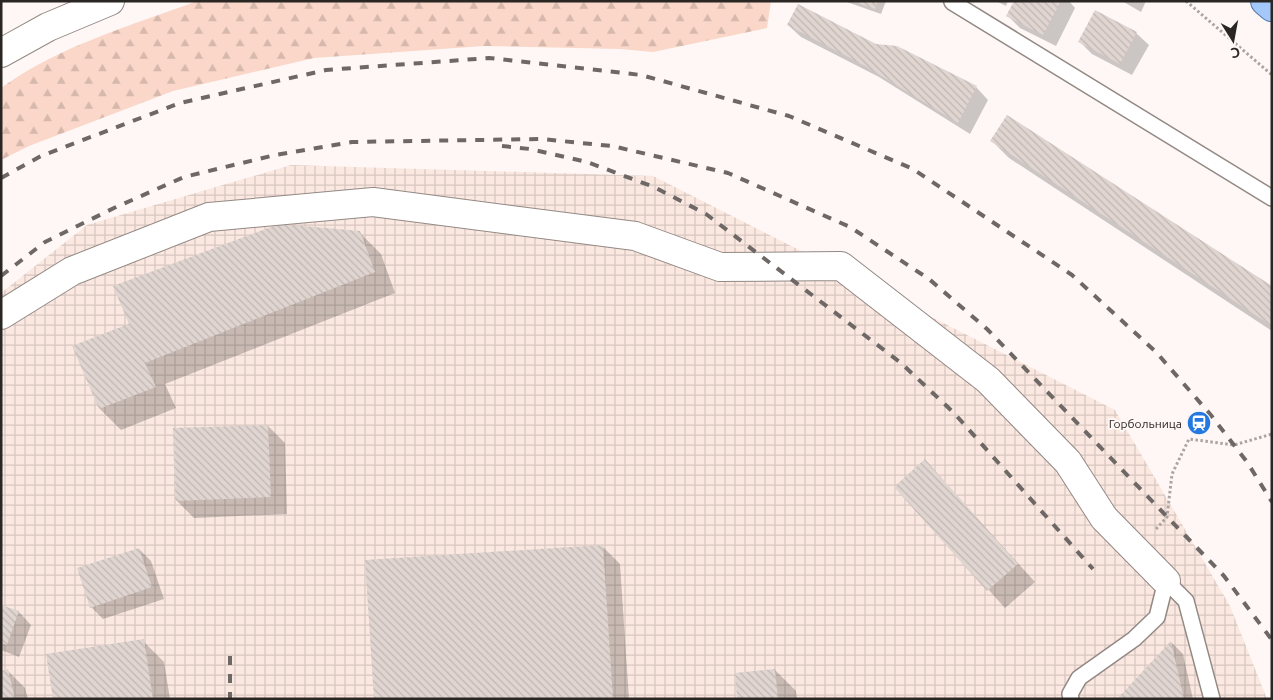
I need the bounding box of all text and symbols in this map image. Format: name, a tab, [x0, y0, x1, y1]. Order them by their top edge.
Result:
north arrow	[1208, 15, 1258, 65]
text: С	[1230, 44, 1241, 61]
station icon: Горбольница	[1186, 410, 1212, 436]
place label: Горбольница	[1109, 417, 1182, 430]

